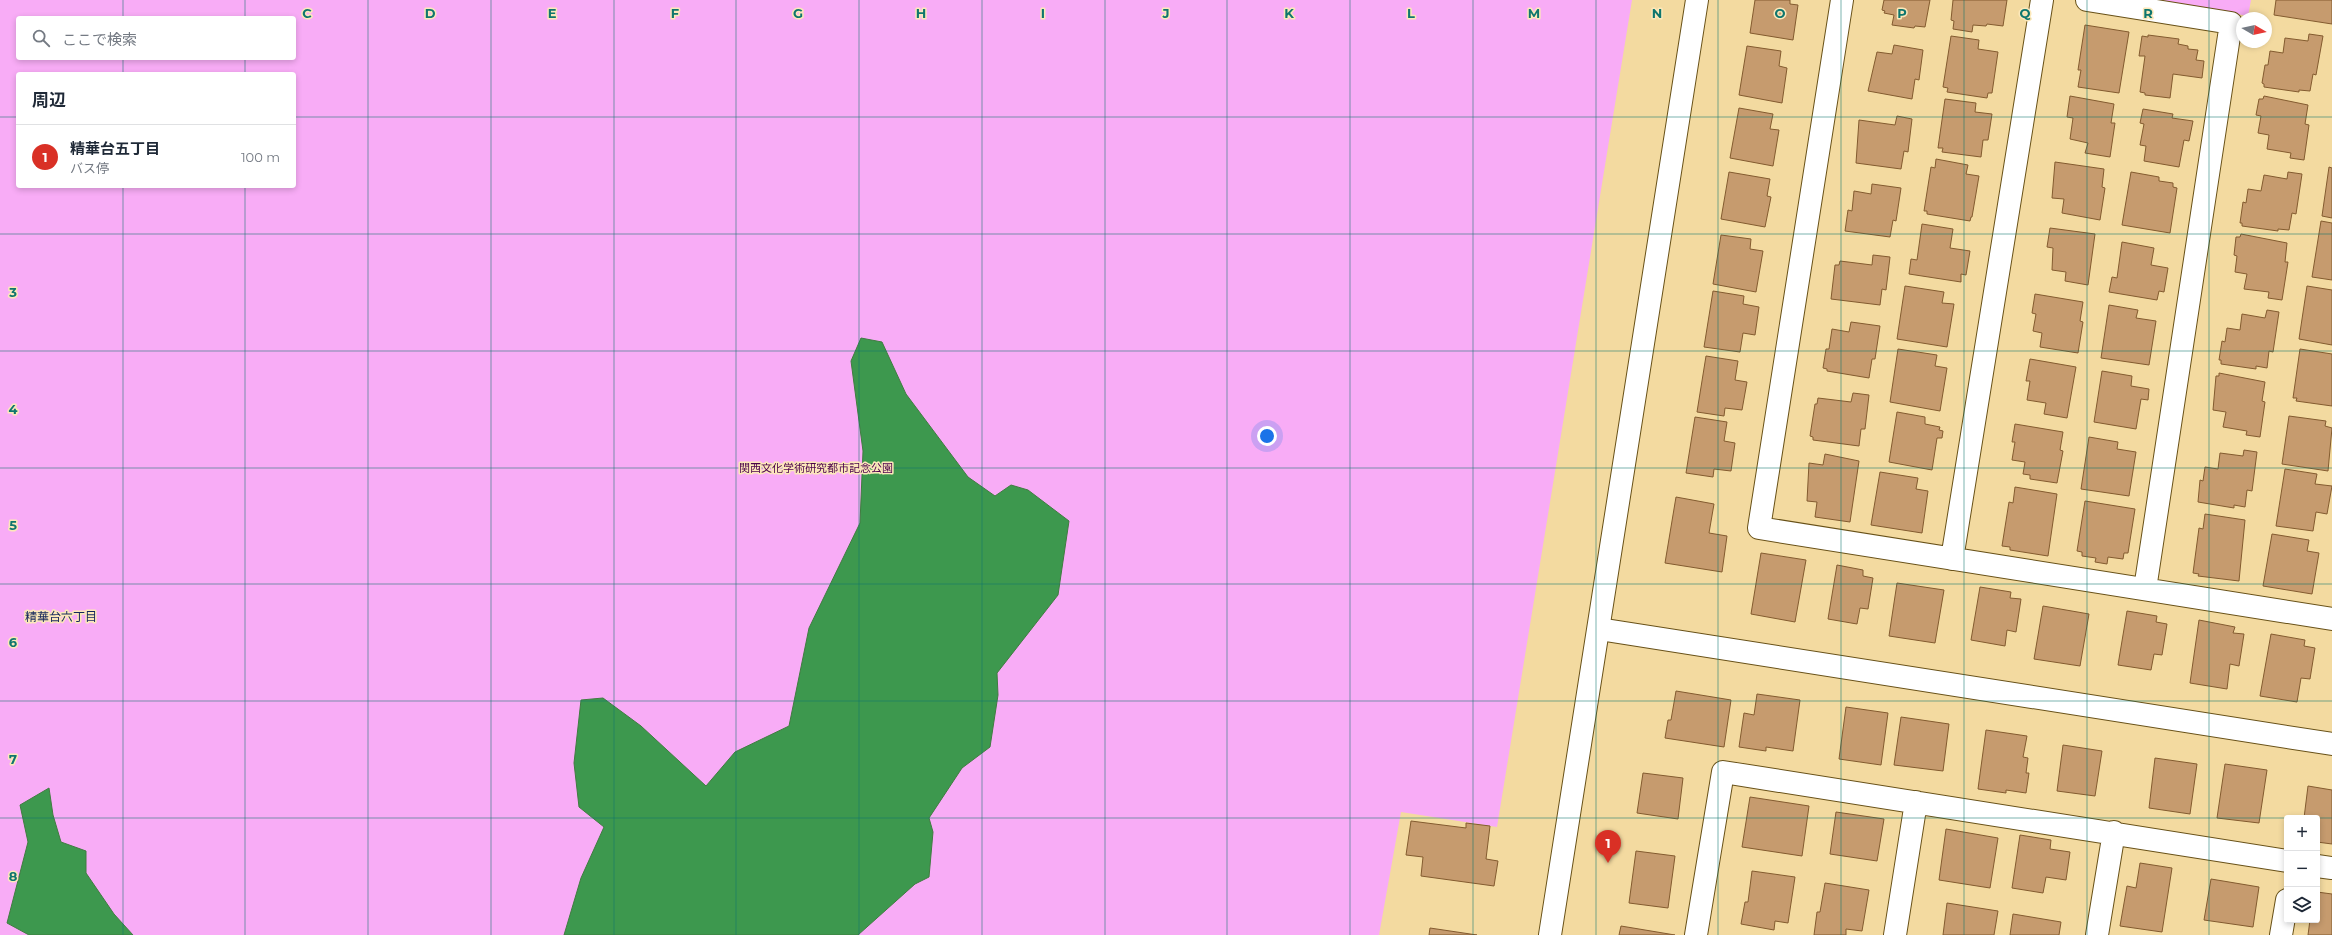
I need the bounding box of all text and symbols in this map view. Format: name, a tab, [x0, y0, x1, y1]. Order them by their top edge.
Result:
text: C	[302, 5, 312, 21]
text: D	[425, 5, 436, 21]
text: E	[548, 5, 557, 21]
text: F	[671, 5, 679, 21]
text: G	[793, 5, 803, 21]
text: H	[916, 5, 926, 21]
text: I	[1041, 5, 1045, 21]
text: J	[1161, 5, 1170, 21]
text: K	[1284, 5, 1294, 21]
text: L	[1407, 5, 1415, 21]
text: M	[1528, 5, 1540, 21]
text: N	[1652, 5, 1662, 21]
text: O	[1775, 5, 1786, 21]
text: P	[1897, 5, 1907, 21]
text: Q	[2020, 5, 2031, 21]
text: R	[2143, 5, 2153, 21]
north arrow	[2236, 12, 2272, 48]
search box	[16, 16, 296, 60]
icon: search	[30, 27, 52, 49]
text: ここで検索	[62, 30, 137, 49]
text: 周辺	[32, 90, 66, 110]
text: 精華台五丁目	[70, 139, 160, 158]
text: 1	[42, 149, 48, 165]
text: 100 m	[241, 149, 280, 165]
text: バス停	[70, 160, 109, 176]
text: 3	[8, 284, 17, 300]
text: 4	[9, 401, 18, 417]
your location	[1257, 426, 1277, 446]
park label: 関西文化学術研究都市記念公園	[739, 461, 893, 475]
text: 5	[9, 517, 17, 533]
district label: 精華台六丁目	[25, 609, 97, 624]
text: 6	[9, 634, 18, 650]
text: 7	[9, 751, 17, 767]
map controls	[2284, 815, 2320, 923]
button: +	[2284, 815, 2320, 851]
pin: 1	[1595, 830, 1621, 863]
button: −	[2284, 851, 2320, 887]
text: 8	[9, 868, 18, 884]
button: layers	[2284, 887, 2320, 923]

